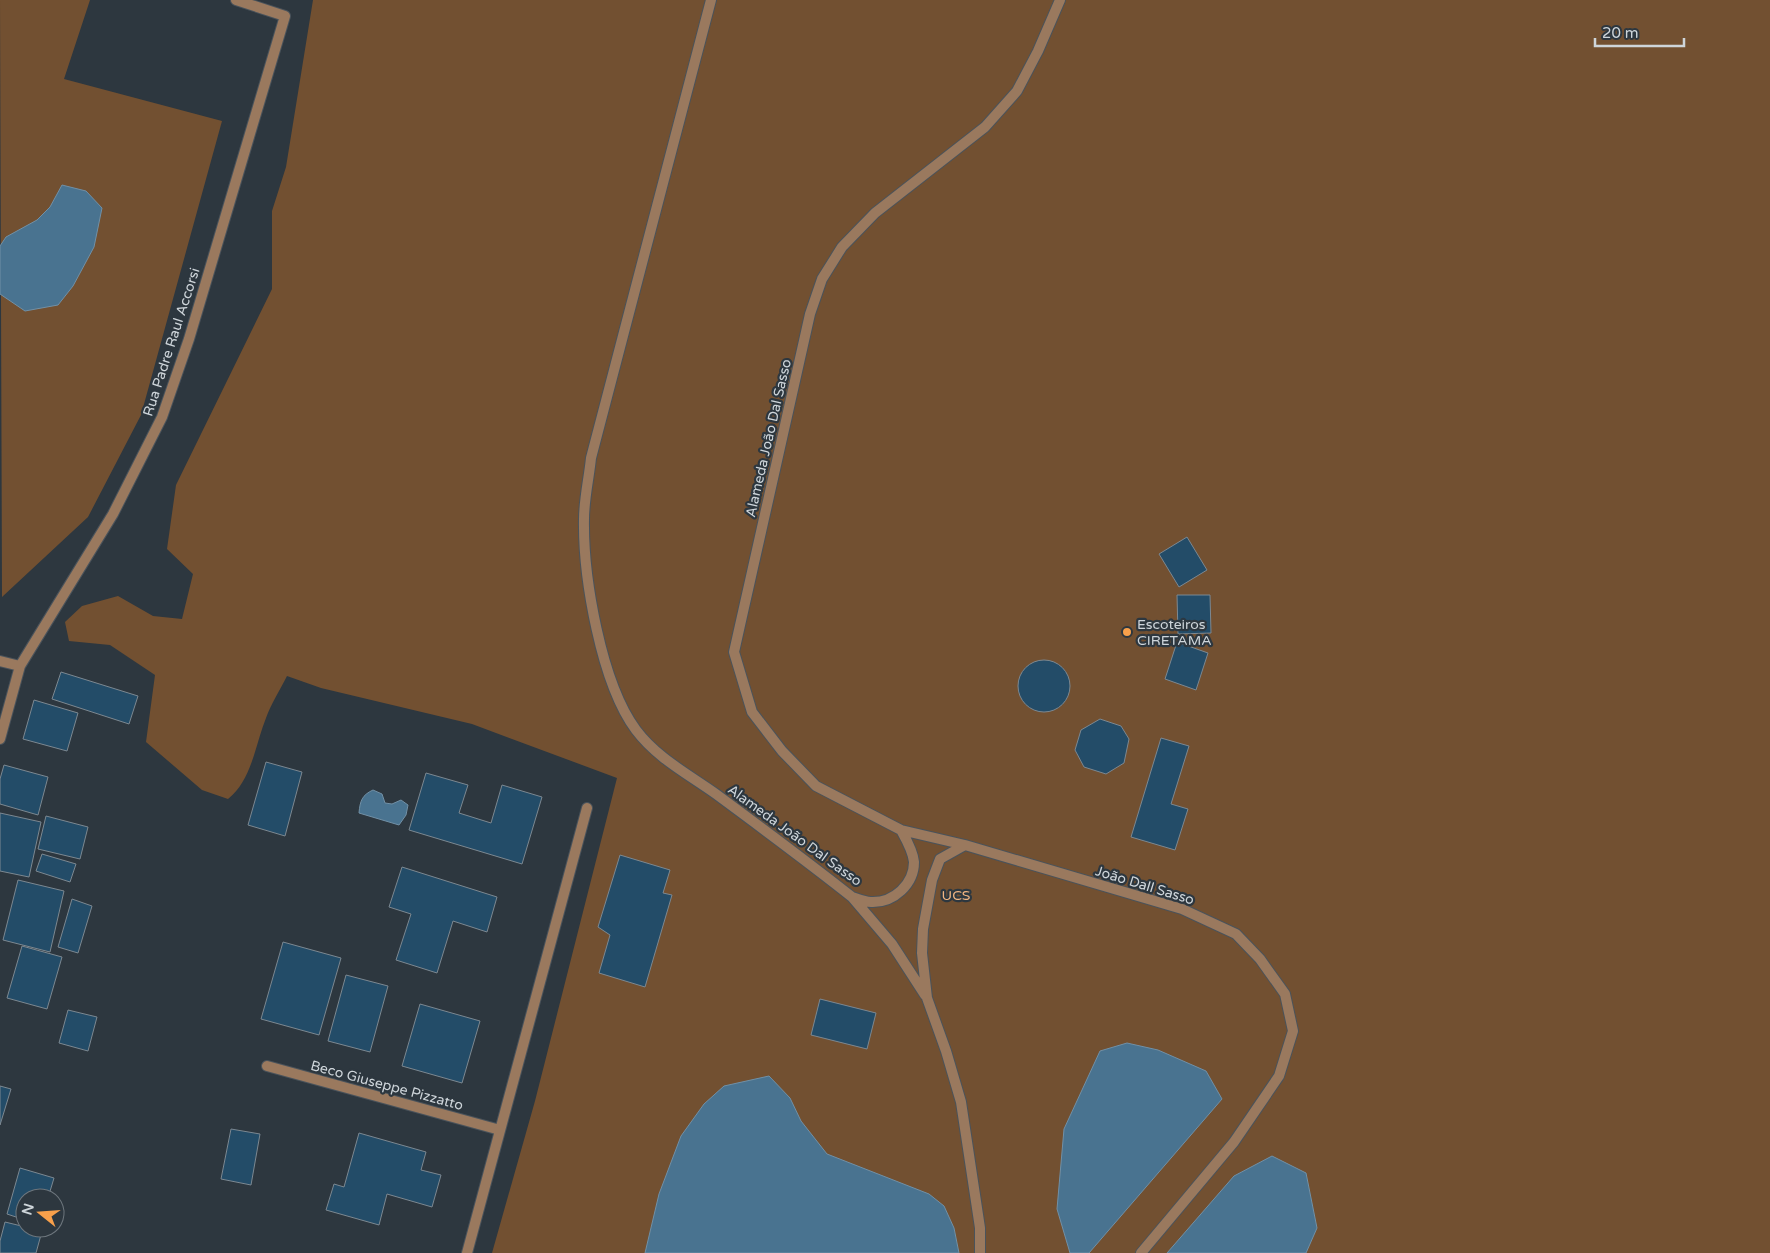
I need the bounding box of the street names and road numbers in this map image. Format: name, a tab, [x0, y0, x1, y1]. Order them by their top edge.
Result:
street label: Rua Padre Raul Accorsi	[139, 266, 204, 419]
street label: Alameda João Dal Sasso	[742, 357, 795, 519]
street label: Alameda João Dal Sasso	[724, 781, 865, 890]
street label: João Dall Sasso	[1093, 862, 1196, 909]
street label: Beco Giuseppe Pizzatto	[309, 1057, 465, 1114]

